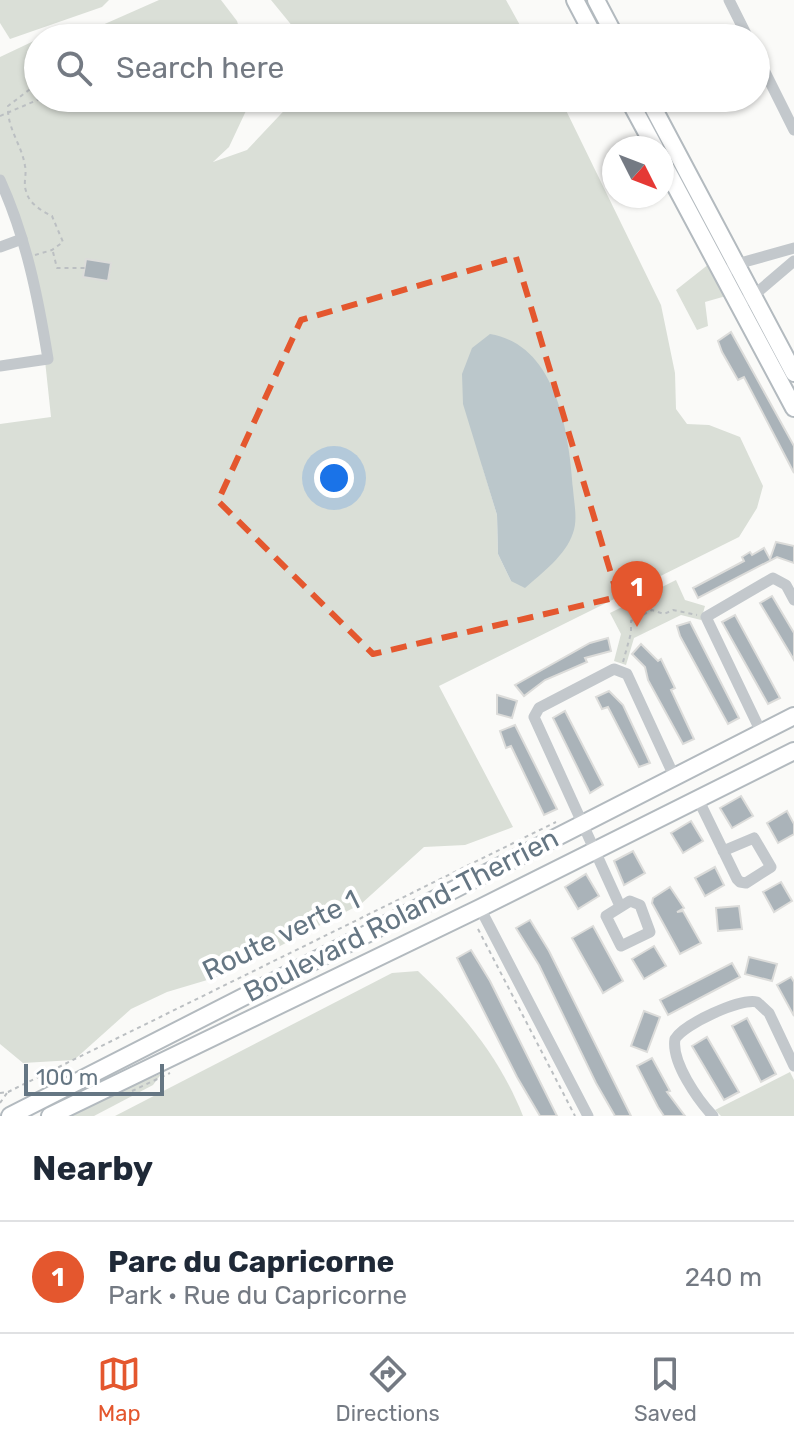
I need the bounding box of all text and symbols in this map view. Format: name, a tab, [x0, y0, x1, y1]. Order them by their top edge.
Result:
search box	[24, 24, 770, 112]
icon: search	[52, 46, 96, 90]
text: Search here	[116, 50, 284, 86]
north arrow	[602, 136, 674, 208]
your location	[314, 458, 354, 498]
pin: 1	[611, 561, 663, 627]
street label: Boulevard Roland-Therrien	[238, 821, 564, 1009]
street label: Route verte 1	[197, 883, 365, 987]
scale bar	[24, 1060, 164, 1096]
text: 100 m	[36, 1064, 98, 1091]
text: Nearby	[32, 1148, 153, 1189]
text: Parc du Capricorne	[108, 1244, 394, 1280]
text: 1	[52, 1262, 64, 1293]
text: 240 m	[685, 1262, 762, 1293]
text: Park · Rue du Capricorne	[108, 1280, 407, 1311]
tab: Map	[97, 1352, 141, 1427]
tab: Directions	[335, 1352, 440, 1427]
tab: Saved	[634, 1352, 697, 1427]

